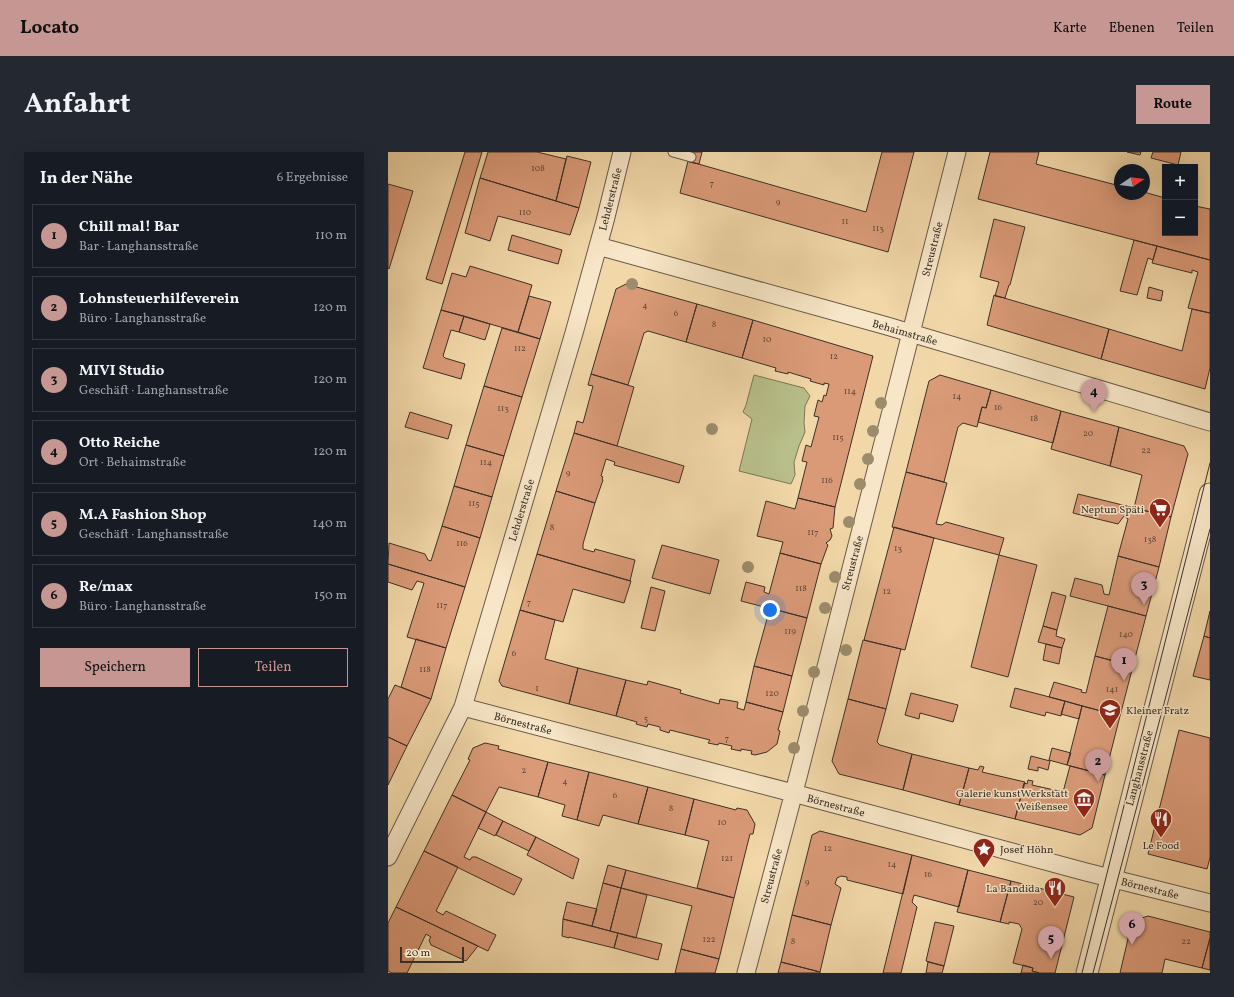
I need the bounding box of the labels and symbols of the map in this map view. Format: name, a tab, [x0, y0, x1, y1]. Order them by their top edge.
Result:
house number: 108	[531, 162, 545, 175]
north arrow	[1114, 164, 1150, 200]
street label: Lehderstraße	[596, 166, 627, 232]
house number: 7	[710, 177, 714, 190]
house number: 9	[776, 196, 781, 209]
house number: 110	[519, 206, 532, 219]
house number: 11	[842, 215, 848, 228]
street label: Streustraße	[919, 220, 948, 279]
house number: 113	[872, 222, 884, 235]
house number: 4	[642, 299, 648, 312]
house number: 6	[674, 307, 679, 320]
street label: Behaimstraße	[870, 317, 939, 350]
house number: 8	[712, 318, 717, 331]
house number: 10	[763, 333, 772, 346]
house number: 112	[514, 342, 526, 355]
house number: 12	[830, 350, 838, 363]
pin: 4	[1081, 379, 1107, 412]
house number: 114	[844, 385, 856, 398]
house number: 14	[953, 390, 961, 403]
house number: 16	[994, 401, 1002, 414]
house number: 113	[497, 402, 509, 415]
house number: 18	[1030, 412, 1038, 425]
house number: 20	[1083, 427, 1094, 440]
house number: 115	[832, 431, 844, 444]
house number: 22	[1141, 444, 1151, 457]
house number: 114	[480, 456, 492, 469]
house number: 9	[566, 467, 571, 480]
house number: 116	[821, 474, 833, 487]
street label: Lehderstraße	[506, 477, 539, 543]
supermarket icon: Neptun Späti	[1147, 496, 1173, 529]
house number: 115	[468, 497, 480, 510]
place label: Neptun Späti	[1081, 503, 1144, 518]
house number: 8	[550, 521, 555, 534]
house number: 117	[807, 526, 819, 539]
house number: 138	[1144, 533, 1157, 546]
street label: Streustraße	[839, 534, 868, 593]
house number: 116	[456, 537, 468, 550]
house number: 13	[894, 542, 902, 555]
pin: 3	[1131, 572, 1157, 605]
house number: 118	[795, 582, 807, 595]
house number: 12	[883, 585, 891, 598]
house number: 7	[527, 596, 531, 609]
house number: 117	[436, 599, 448, 612]
your location	[760, 600, 780, 620]
house number: 119	[784, 625, 796, 638]
house number: 140	[1119, 628, 1134, 641]
house number: 6	[512, 647, 517, 660]
pin: 1	[1111, 648, 1137, 681]
house number: 118	[419, 663, 431, 676]
house number: 1	[535, 682, 539, 695]
house number: 141	[1106, 683, 1118, 696]
house number: 120	[765, 687, 779, 700]
school or university icon: Kleiner Fratz	[1097, 697, 1123, 730]
place label: Kleiner Fratz	[1126, 704, 1189, 719]
street label: Börnestraße	[492, 709, 553, 739]
house number: 5	[644, 712, 648, 725]
street label: Langhansstraße	[1123, 729, 1158, 808]
house number: 7	[725, 732, 729, 745]
pin: 2	[1085, 749, 1111, 782]
house number: 2	[522, 764, 527, 777]
house number: 4	[562, 775, 568, 788]
museum icon: Galerie kunstWerkstatt Weißensee	[1071, 786, 1097, 819]
place label: Galerie kunstWerkstatt Weißensee	[956, 787, 1068, 815]
house number: 6	[613, 789, 618, 802]
street label: Börnestraße	[805, 791, 866, 821]
house number: 8	[669, 802, 674, 815]
restaurant icon: Le Food	[1148, 806, 1174, 839]
house number: 10	[718, 816, 727, 829]
place icon: Josef Höhn	[971, 836, 997, 869]
place label: Le Food	[1142, 839, 1180, 854]
house number: 12	[824, 842, 832, 855]
place label: Josef Höhn	[1000, 843, 1054, 858]
street label: Streustraße	[758, 847, 787, 906]
house number: 121	[721, 852, 733, 865]
house number: 14	[888, 858, 896, 871]
house number: 16	[924, 868, 932, 881]
restaurant icon: La Bandida	[1042, 875, 1068, 908]
street label: Börnestraße	[1119, 875, 1180, 904]
house number: 9	[805, 876, 810, 889]
place label: La Bandida	[986, 882, 1041, 897]
house number: 20	[1033, 896, 1044, 909]
pin: 6	[1119, 912, 1145, 945]
pin: 5	[1038, 926, 1064, 959]
house number: 122	[702, 933, 716, 946]
house number: 8	[791, 935, 796, 948]
house number: 22	[1181, 935, 1191, 948]
scale bar	[400, 945, 464, 964]

